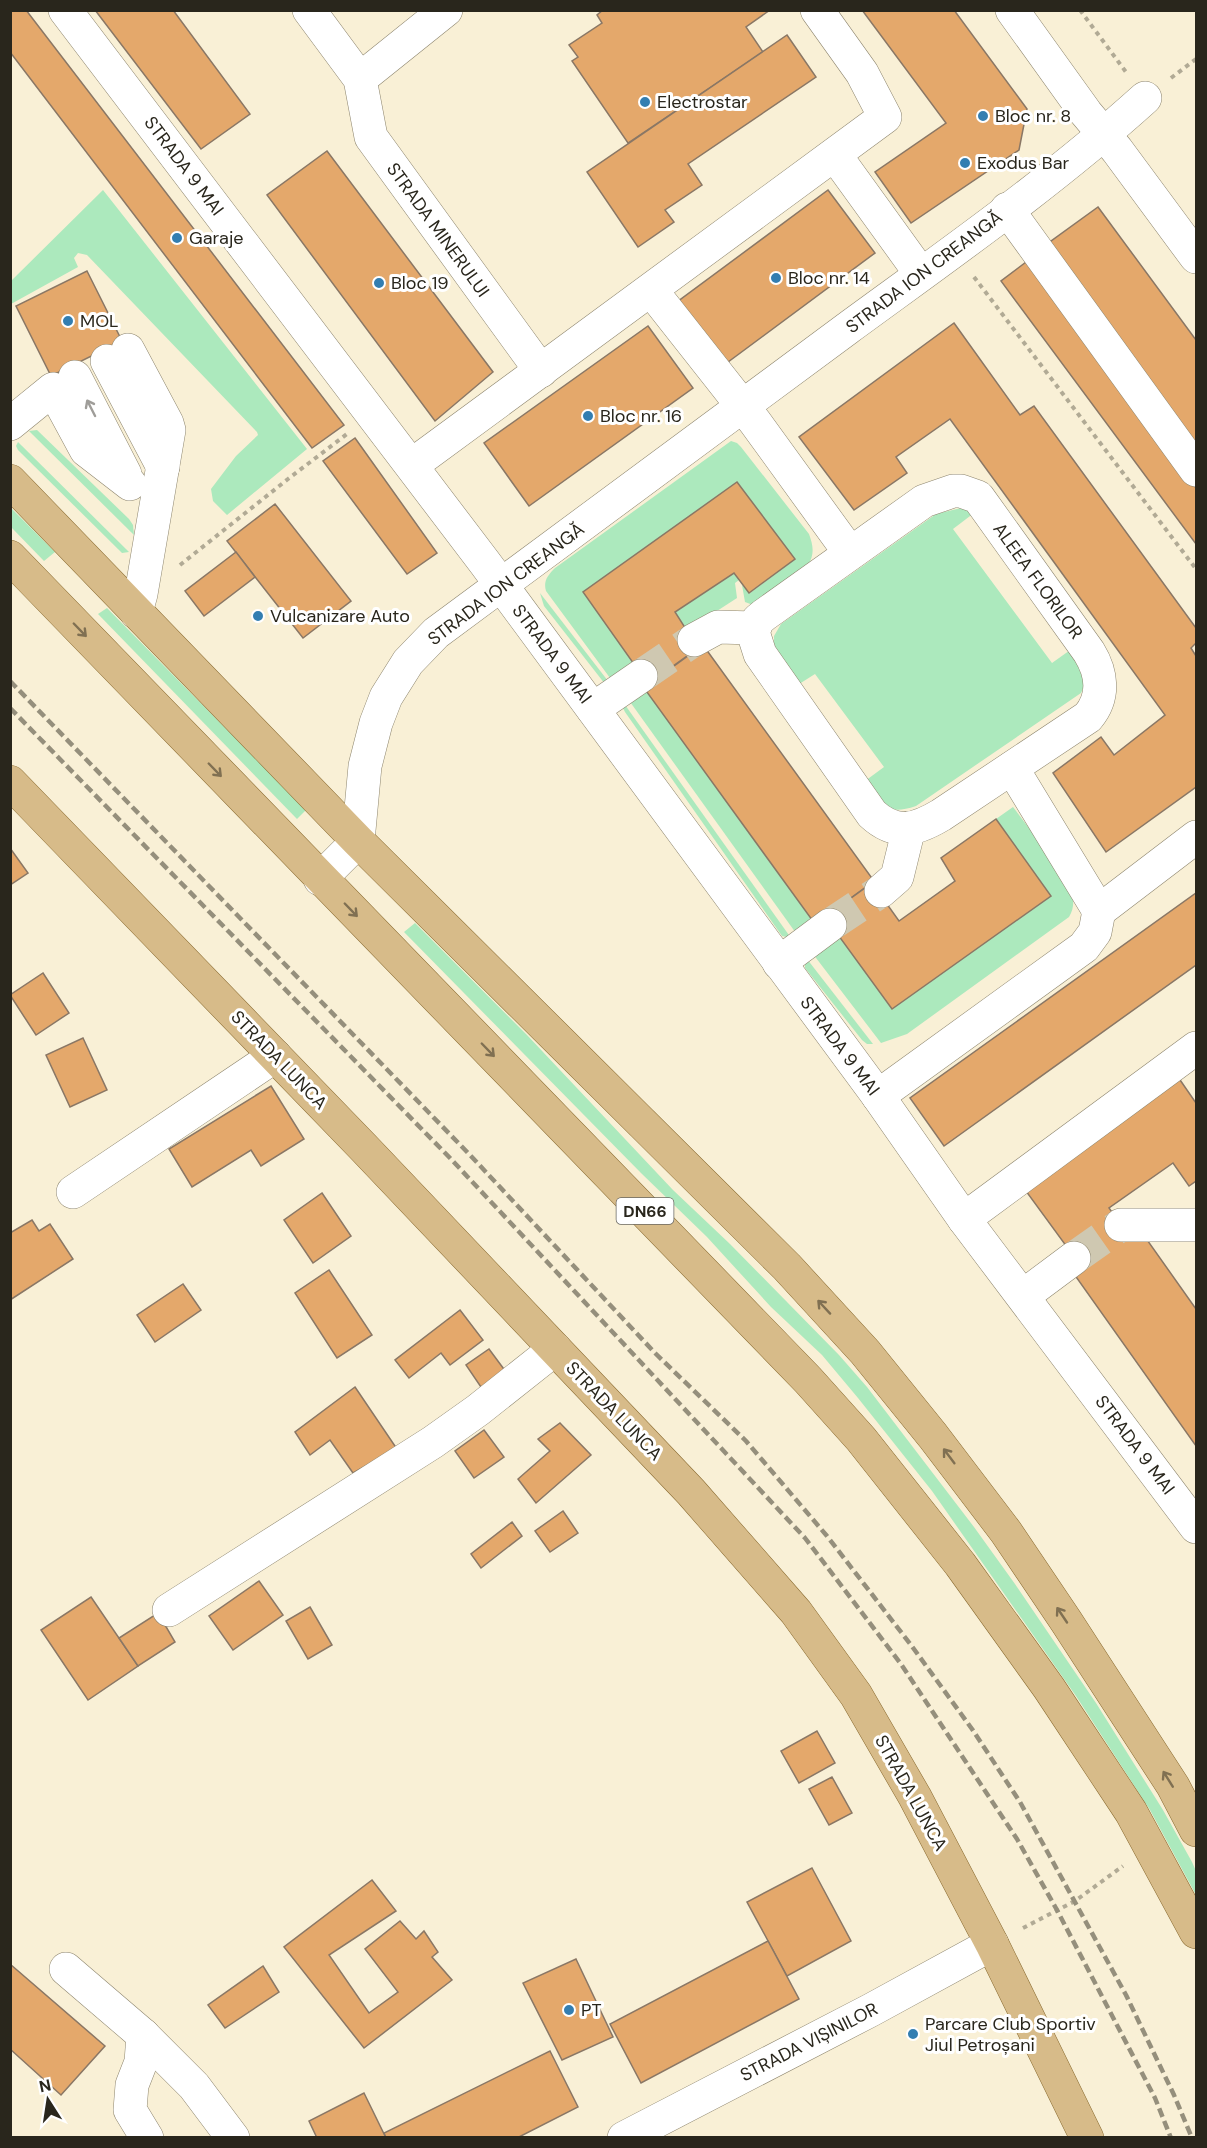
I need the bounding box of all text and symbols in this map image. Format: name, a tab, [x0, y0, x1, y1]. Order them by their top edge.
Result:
place label: Electrostar	[657, 90, 748, 114]
marker: Electrostar	[638, 95, 652, 109]
place label: Bloc nr. 8	[995, 104, 1071, 128]
marker: Bloc nr. 8	[976, 109, 990, 123]
street label: STRADA 9 MAI	[139, 111, 229, 221]
place label: Exodus Bar	[977, 151, 1069, 175]
marker: Exodus Bar	[958, 156, 972, 170]
street label: STRADA MINERULUI	[381, 158, 495, 302]
street label: STRADA ION CREANGĂ	[841, 205, 1007, 339]
place label: Garaje	[189, 226, 244, 250]
marker: Garaje	[170, 231, 184, 245]
place label: Bloc nr. 14	[788, 266, 870, 290]
place label: Bloc 19	[391, 271, 449, 295]
marker: Bloc nr. 14	[769, 271, 783, 285]
marker: Bloc 19	[372, 276, 386, 290]
place label: MOL	[80, 309, 119, 333]
marker: MOL	[61, 314, 75, 328]
one-way arrow	[85, 399, 96, 417]
place label: Bloc nr. 16	[600, 404, 682, 428]
marker: Bloc nr. 16	[581, 409, 595, 423]
street label: STRADA ION CREANGĂ	[423, 517, 589, 651]
street label: ALEEA FLORILOR	[988, 518, 1088, 644]
street label: STRADA 9 MAI	[507, 599, 597, 709]
place label: Vulcanizare Auto	[270, 604, 410, 628]
marker: Vulcanizare Auto	[251, 609, 265, 623]
one-way arrow	[73, 622, 87, 637]
one-way arrow	[208, 763, 223, 778]
one-way arrow	[344, 903, 358, 918]
street label: STRADA 9 MAI	[795, 991, 885, 1101]
street label: STRADA LUNCA	[226, 1005, 332, 1115]
one-way arrow	[480, 1042, 495, 1057]
road number: DN66	[616, 1198, 674, 1224]
one-way arrow	[817, 1300, 831, 1315]
street label: STRADA LUNCA	[561, 1356, 667, 1466]
street label: STRADA 9 MAI	[1090, 1390, 1180, 1500]
one-way arrow	[942, 1449, 955, 1465]
one-way arrow	[1056, 1607, 1068, 1624]
street label: STRADA LUNCA	[869, 1731, 953, 1855]
one-way arrow	[1161, 1771, 1173, 1788]
street label: STRADA VIȘINILOR	[736, 1997, 882, 2087]
place label: PT	[581, 1998, 602, 2022]
marker: PT	[562, 2003, 576, 2017]
place label: Parcare Club Sportiv Jiul Petroșani	[925, 2012, 1096, 2057]
marker: Parcare Club Sportiv Jiul Petroșani	[906, 2027, 920, 2041]
north arrow	[18, 2070, 78, 2130]
text: N	[37, 2074, 53, 2097]

